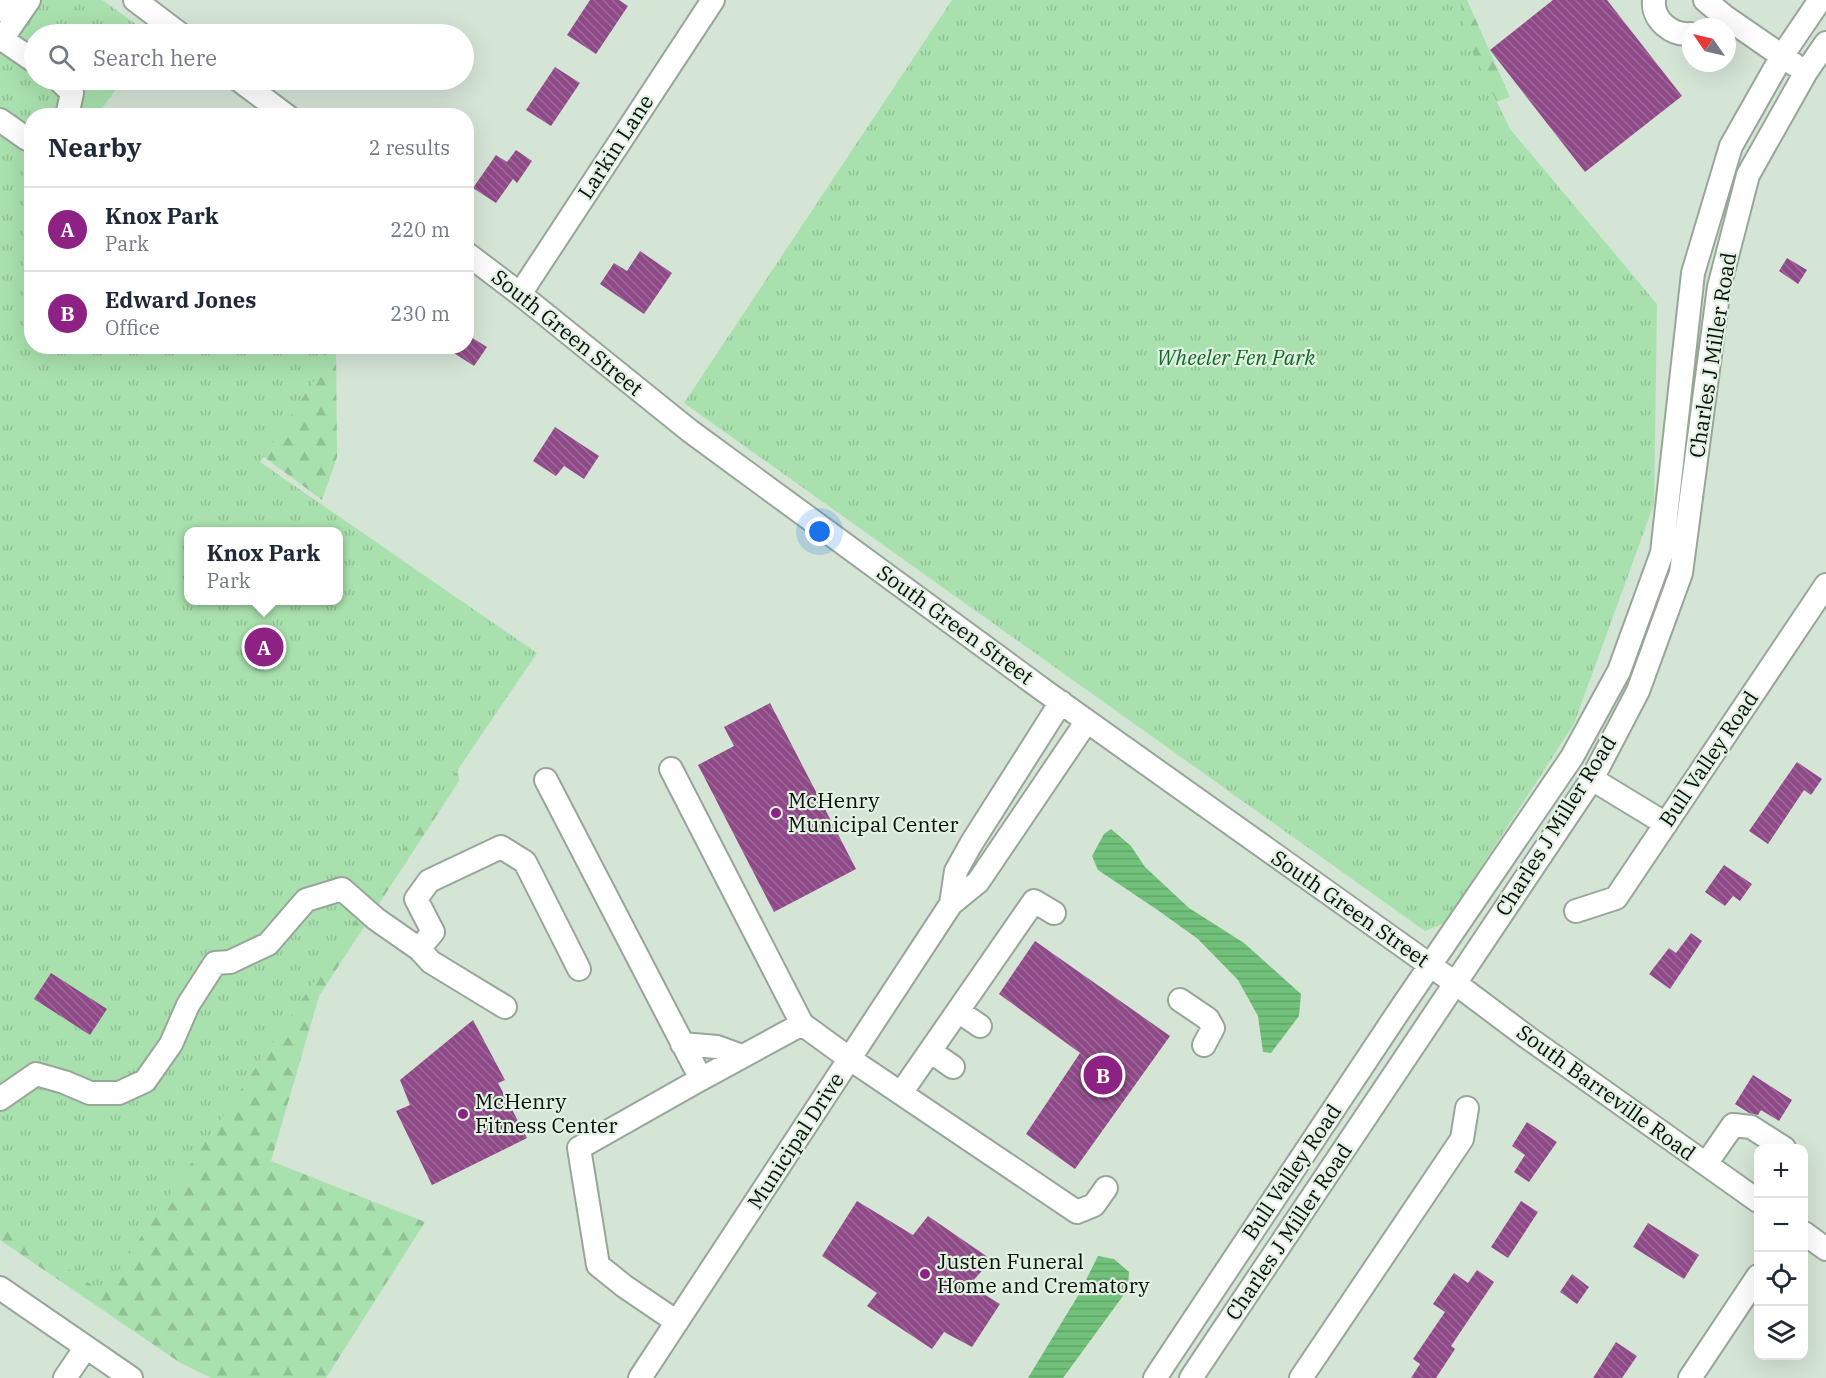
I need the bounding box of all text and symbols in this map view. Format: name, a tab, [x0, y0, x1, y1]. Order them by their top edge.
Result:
north arrow	[1682, 18, 1736, 72]
search box	[24, 24, 474, 90]
icon: search	[45, 41, 78, 74]
text: Search here	[93, 43, 217, 72]
street label: Larkin Lane	[571, 89, 659, 204]
text: Nearby	[48, 130, 142, 164]
text: 2 results	[369, 134, 450, 161]
text: Knox Park	[105, 201, 218, 230]
text: A	[61, 216, 74, 243]
text: 220 m	[390, 216, 450, 243]
text: Park	[105, 230, 149, 257]
street label: Charles J Miller Road	[1682, 250, 1742, 460]
street label: South Green Street	[486, 263, 649, 402]
text: Edward Jones	[105, 285, 256, 314]
text: B	[60, 300, 75, 327]
text: 230 m	[390, 300, 450, 327]
text: Office	[105, 314, 160, 341]
park label: Wheeler Fen Park	[1157, 343, 1316, 371]
your location	[805, 517, 834, 546]
popup	[184, 527, 343, 605]
text: Knox Park	[207, 538, 320, 567]
street label: South Green Street	[872, 558, 1039, 690]
text: Park	[207, 567, 250, 594]
pin: A	[244, 624, 284, 670]
street label: Bull Valley Road	[1652, 685, 1764, 832]
street label: Charles J Miller Road	[1488, 730, 1622, 921]
place label: McHenry Municipal Center	[788, 786, 959, 838]
marker: McHenry Municipal Center	[769, 806, 783, 820]
street label: South Green Street	[1266, 843, 1435, 973]
street label: South Barreville Road	[1512, 1018, 1702, 1167]
pin: B	[1084, 1052, 1122, 1098]
street label: Municipal Drive	[741, 1067, 850, 1214]
place label: McHenry Fitness Center	[475, 1087, 618, 1139]
street label: Bull Valley Road	[1235, 1098, 1347, 1245]
marker: McHenry Fitness Center	[456, 1107, 470, 1121]
street label: Charles J Miller Road	[1218, 1137, 1358, 1325]
map controls	[1754, 1144, 1808, 1360]
button: +	[1754, 1144, 1808, 1198]
button: −	[1754, 1198, 1808, 1252]
place label: Justen Funeral Home and Crematory	[937, 1247, 1150, 1299]
button: locate	[1754, 1252, 1808, 1306]
marker: Justen Funeral Home and Crematory	[918, 1267, 932, 1281]
button: layers	[1754, 1306, 1808, 1360]

